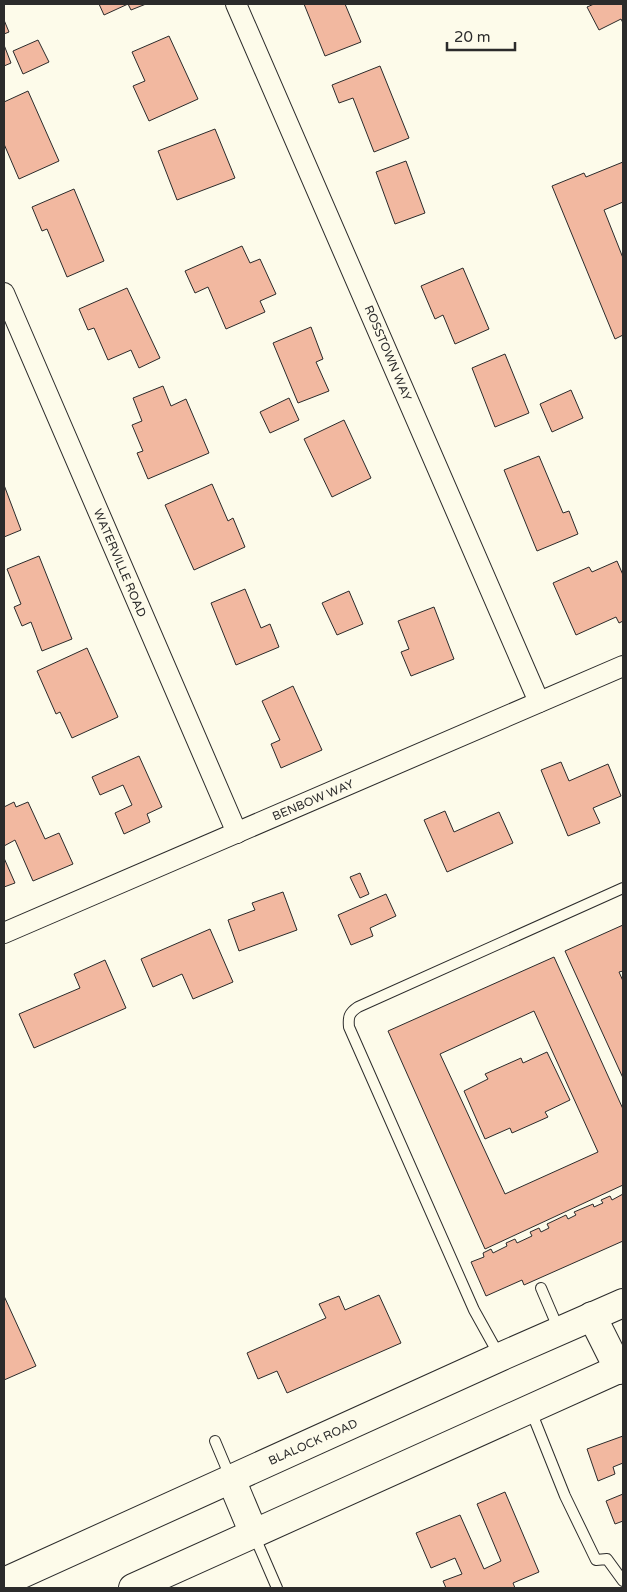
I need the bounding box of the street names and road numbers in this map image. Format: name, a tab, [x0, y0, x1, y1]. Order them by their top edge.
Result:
street label: ROSSTOWN WAY	[362, 303, 415, 403]
street label: WATERVILLE ROAD	[91, 507, 149, 619]
street label: BENBOW WAY	[270, 776, 356, 823]
street label: BLALOCK ROAD	[266, 1416, 360, 1468]

